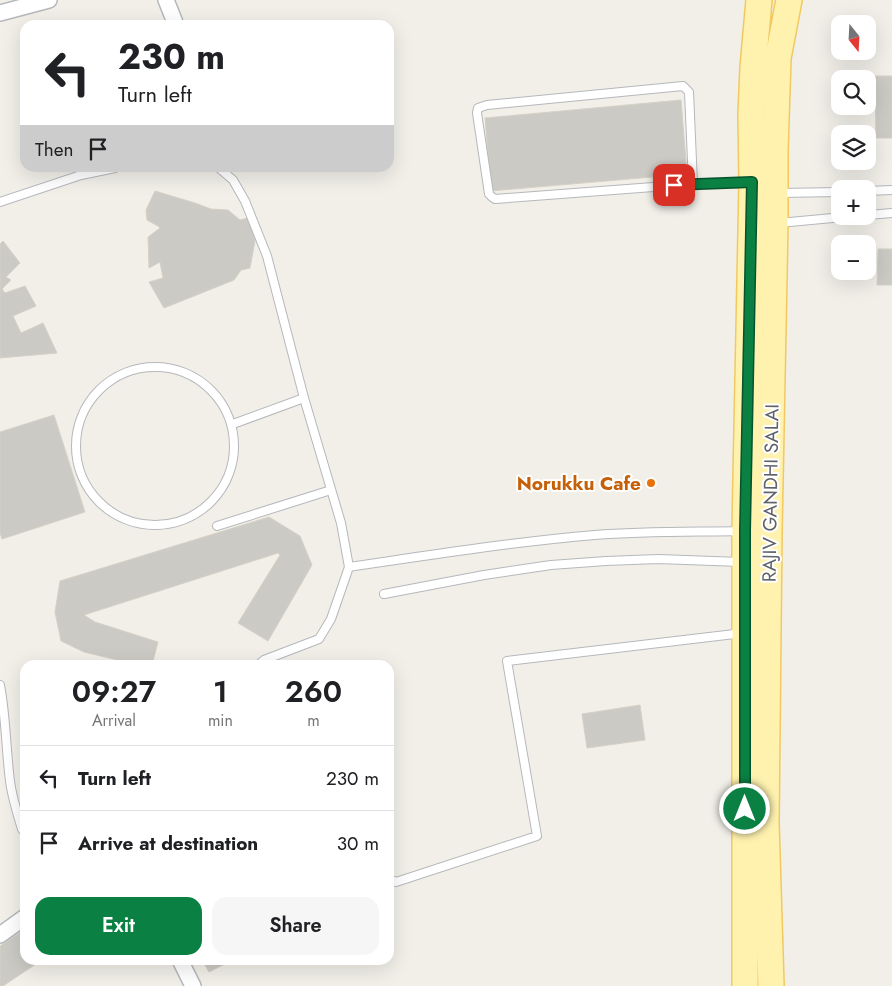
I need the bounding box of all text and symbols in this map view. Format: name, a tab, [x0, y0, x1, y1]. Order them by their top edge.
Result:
north arrow	[831, 15, 876, 60]
map controls	[831, 15, 876, 280]
text: 230 m	[118, 32, 225, 82]
icon: left	[35, 40, 100, 105]
button: search	[831, 70, 876, 115]
text: Turn left	[118, 78, 192, 110]
button: layers	[831, 125, 876, 170]
icon: arrive	[84, 135, 112, 163]
text: Then	[35, 136, 74, 163]
pin	[653, 164, 695, 206]
icon: arrive	[660, 171, 688, 199]
button: +	[831, 180, 876, 225]
button: −	[831, 235, 876, 280]
street label: RAJIV GANDHI SALAI	[755, 404, 786, 582]
place label: Norukku Cafe	[517, 470, 641, 497]
marker: Norukku Cafe	[645, 477, 657, 489]
text: 09:27	[72, 670, 156, 713]
text: 1	[213, 670, 228, 713]
text: 260	[285, 670, 342, 713]
text: Arrival	[92, 709, 136, 732]
text: min	[208, 709, 233, 732]
text: m	[307, 709, 320, 732]
icon: left	[35, 764, 63, 792]
text: Turn left	[78, 765, 151, 792]
text: 230 m	[326, 765, 379, 792]
position arrow	[718, 782, 770, 834]
icon: arrive	[35, 829, 63, 857]
text: Arrive at destination	[78, 830, 258, 857]
text: 30 m	[337, 830, 379, 857]
button: Exit	[35, 897, 202, 955]
button: Share	[212, 897, 379, 955]

